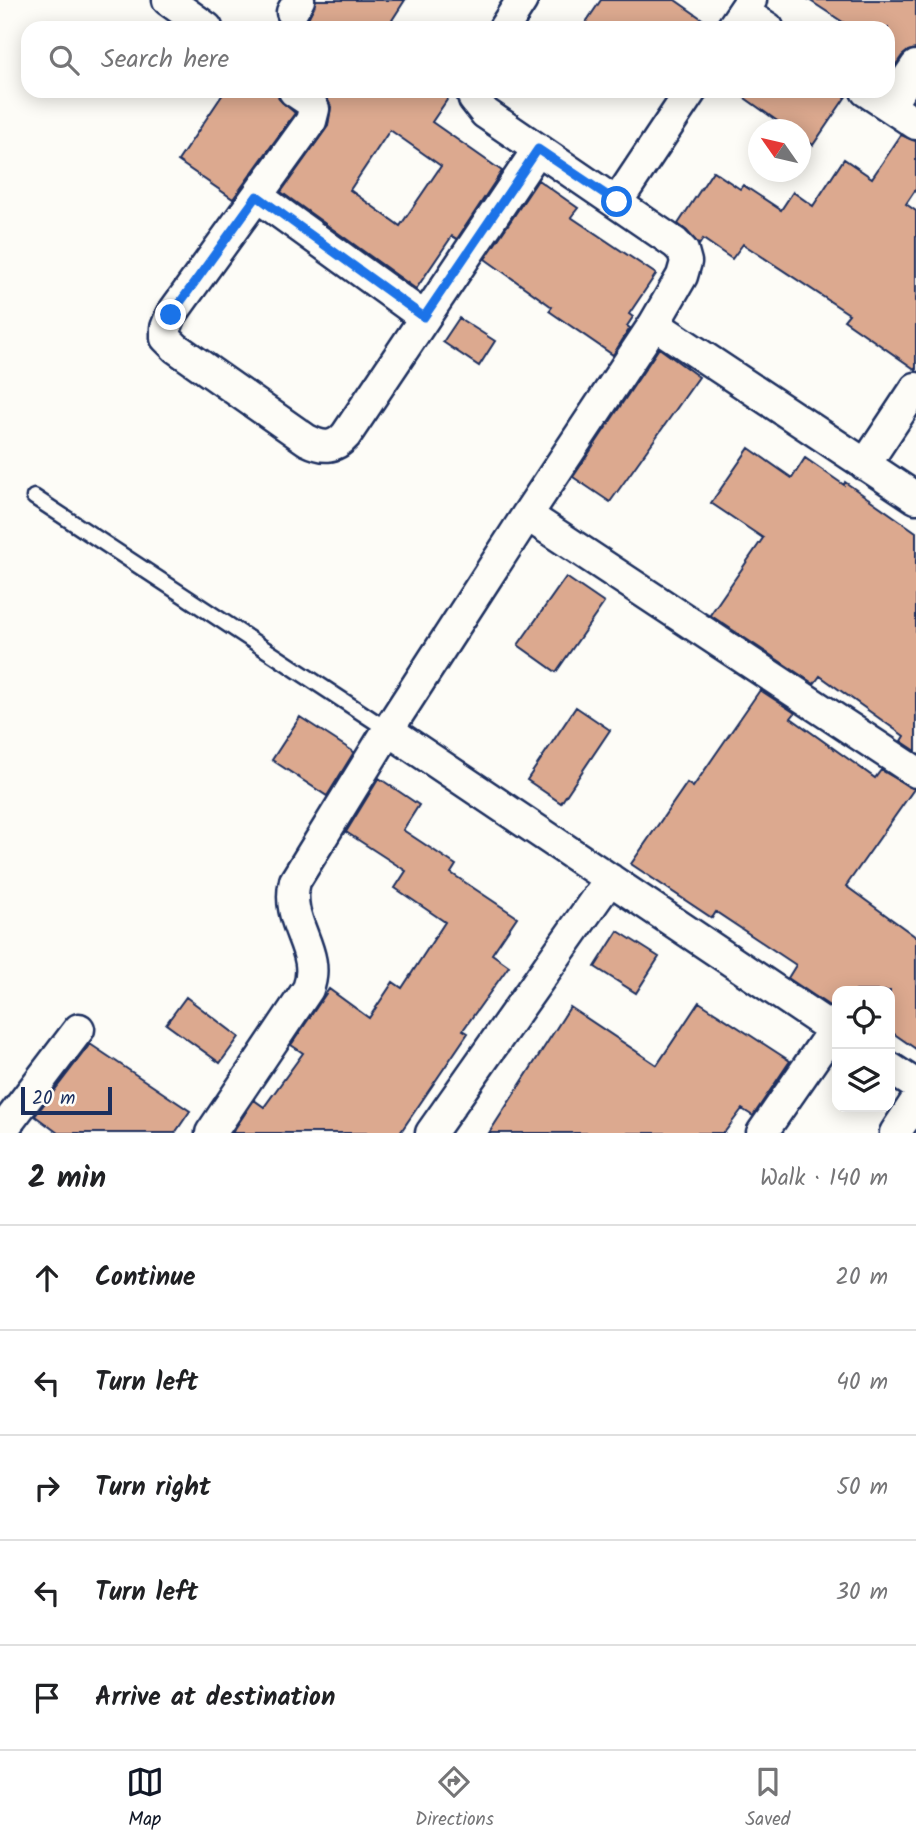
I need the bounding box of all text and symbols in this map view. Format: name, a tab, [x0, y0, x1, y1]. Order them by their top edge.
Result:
search box	[21, 21, 895, 98]
text: Search here	[101, 39, 229, 81]
icon: search	[45, 41, 83, 79]
north arrow	[748, 119, 811, 182]
route start	[601, 186, 632, 217]
route end	[155, 299, 186, 330]
map controls	[832, 986, 895, 1112]
button: locate	[832, 986, 895, 1049]
button: layers	[832, 1049, 895, 1112]
scale bar	[21, 1084, 112, 1116]
text: 20 m	[32, 1084, 75, 1114]
text: 2 min	[28, 1155, 106, 1203]
text: Walk · 140 m	[760, 1161, 888, 1197]
text: Continue	[95, 1257, 196, 1299]
icon: ahead	[28, 1259, 66, 1297]
text: 20 m	[836, 1260, 888, 1296]
text: Turn left	[95, 1362, 198, 1404]
icon: left	[28, 1364, 66, 1402]
text: 40 m	[836, 1365, 888, 1401]
text: Turn right	[95, 1467, 211, 1509]
icon: right	[28, 1469, 66, 1507]
text: 50 m	[837, 1470, 888, 1506]
text: Turn left	[95, 1572, 198, 1614]
icon: left	[28, 1574, 66, 1612]
text: 30 m	[836, 1575, 888, 1611]
text: Arrive at destination	[95, 1677, 335, 1719]
icon: arrive	[28, 1679, 66, 1717]
tab: Map	[126, 1763, 164, 1835]
tab: Directions	[415, 1763, 494, 1835]
tab: Saved	[745, 1763, 790, 1835]

